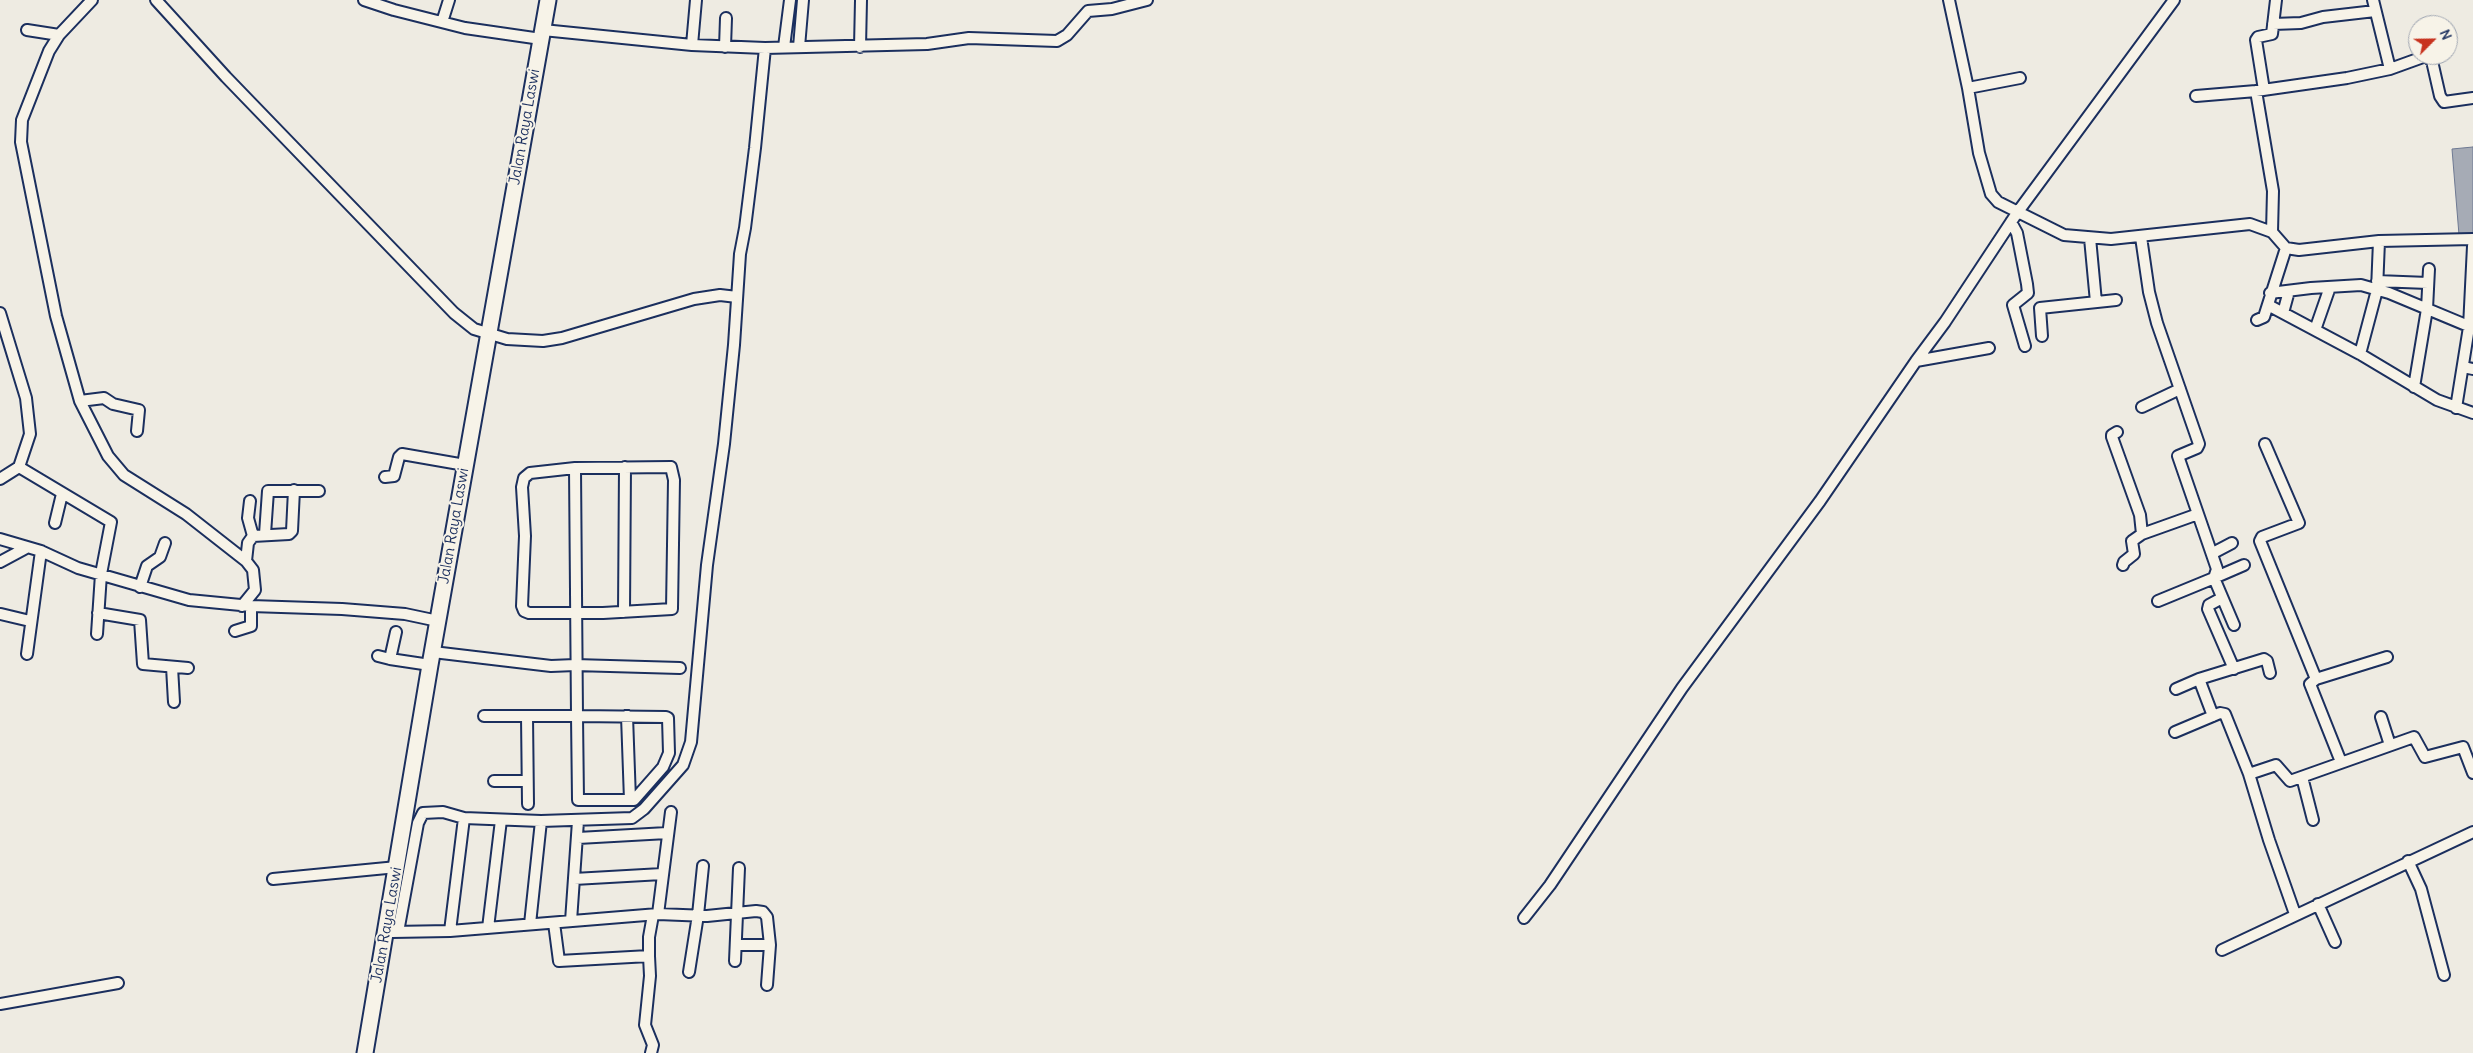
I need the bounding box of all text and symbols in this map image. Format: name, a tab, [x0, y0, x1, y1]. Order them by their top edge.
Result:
north arrow	[2408, 15, 2458, 65]
text: N	[2436, 27, 2456, 43]
street label: Jalan Raya Laswi	[506, 68, 544, 186]
street label: Jalan Raya Laswi	[435, 467, 473, 585]
street label: Jalan Raya Laswi	[368, 866, 406, 984]

